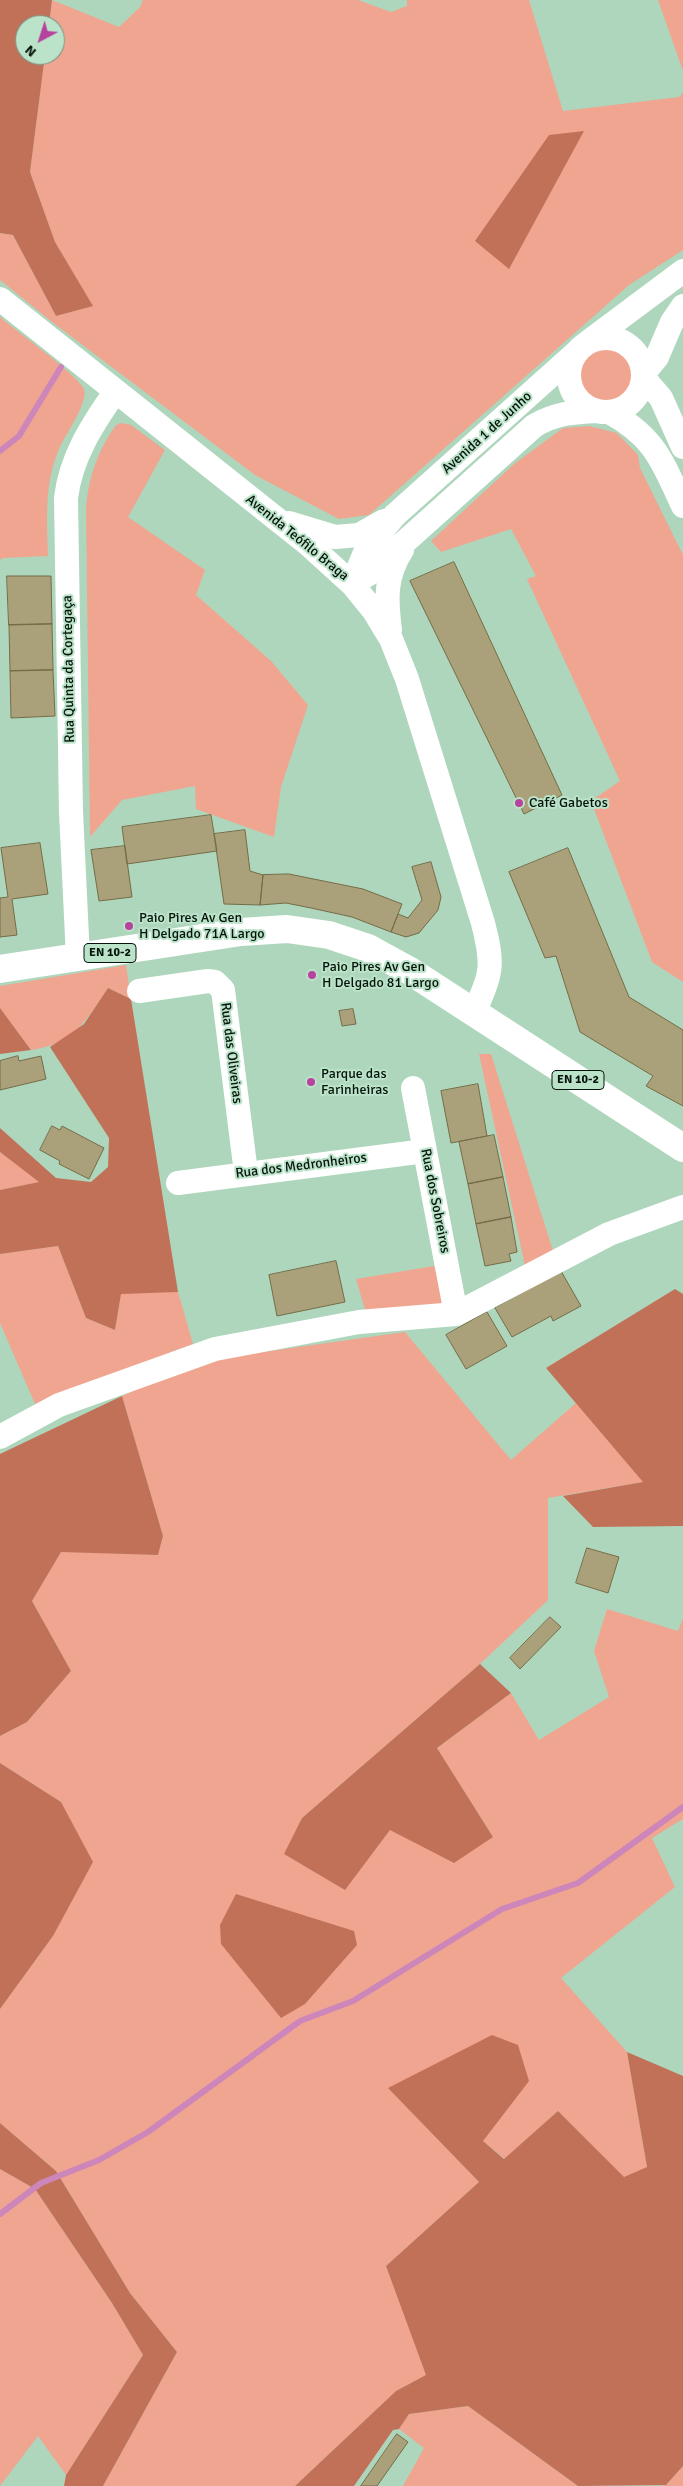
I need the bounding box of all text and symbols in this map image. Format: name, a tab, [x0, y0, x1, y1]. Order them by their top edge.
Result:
north arrow	[15, 15, 65, 65]
text: N	[21, 41, 40, 61]
street label: Avenida 1 de Junho	[439, 388, 535, 478]
street label: Avenida Teófilo Braga	[242, 491, 352, 585]
street label: Rua Quinta da Cortegaça	[59, 595, 79, 743]
place label: Café Gabetos	[529, 795, 608, 811]
marker: Café Gabetos	[513, 797, 525, 809]
place label: Paio Pires Av Gen H Delgado 71A Largo	[139, 910, 265, 942]
marker: Paio Pires Av Gen H Delgado 71A Largo	[123, 920, 135, 932]
road number: EN 10-2	[84, 944, 136, 962]
place label: Paio Pires Av Gen H Delgado 81 Largo	[322, 959, 439, 992]
marker: Paio Pires Av Gen H Delgado 81 Largo	[306, 969, 318, 981]
street label: Rua das Oliveiras	[216, 1001, 246, 1105]
place label: Parque das Farinheiras	[321, 1066, 388, 1098]
road number: EN 10-2	[552, 1070, 604, 1090]
marker: Parque das Farinheiras	[305, 1076, 317, 1088]
street label: Rua dos Sobreiros	[417, 1147, 453, 1255]
street label: Rua dos Medronheiros	[234, 1150, 368, 1182]

